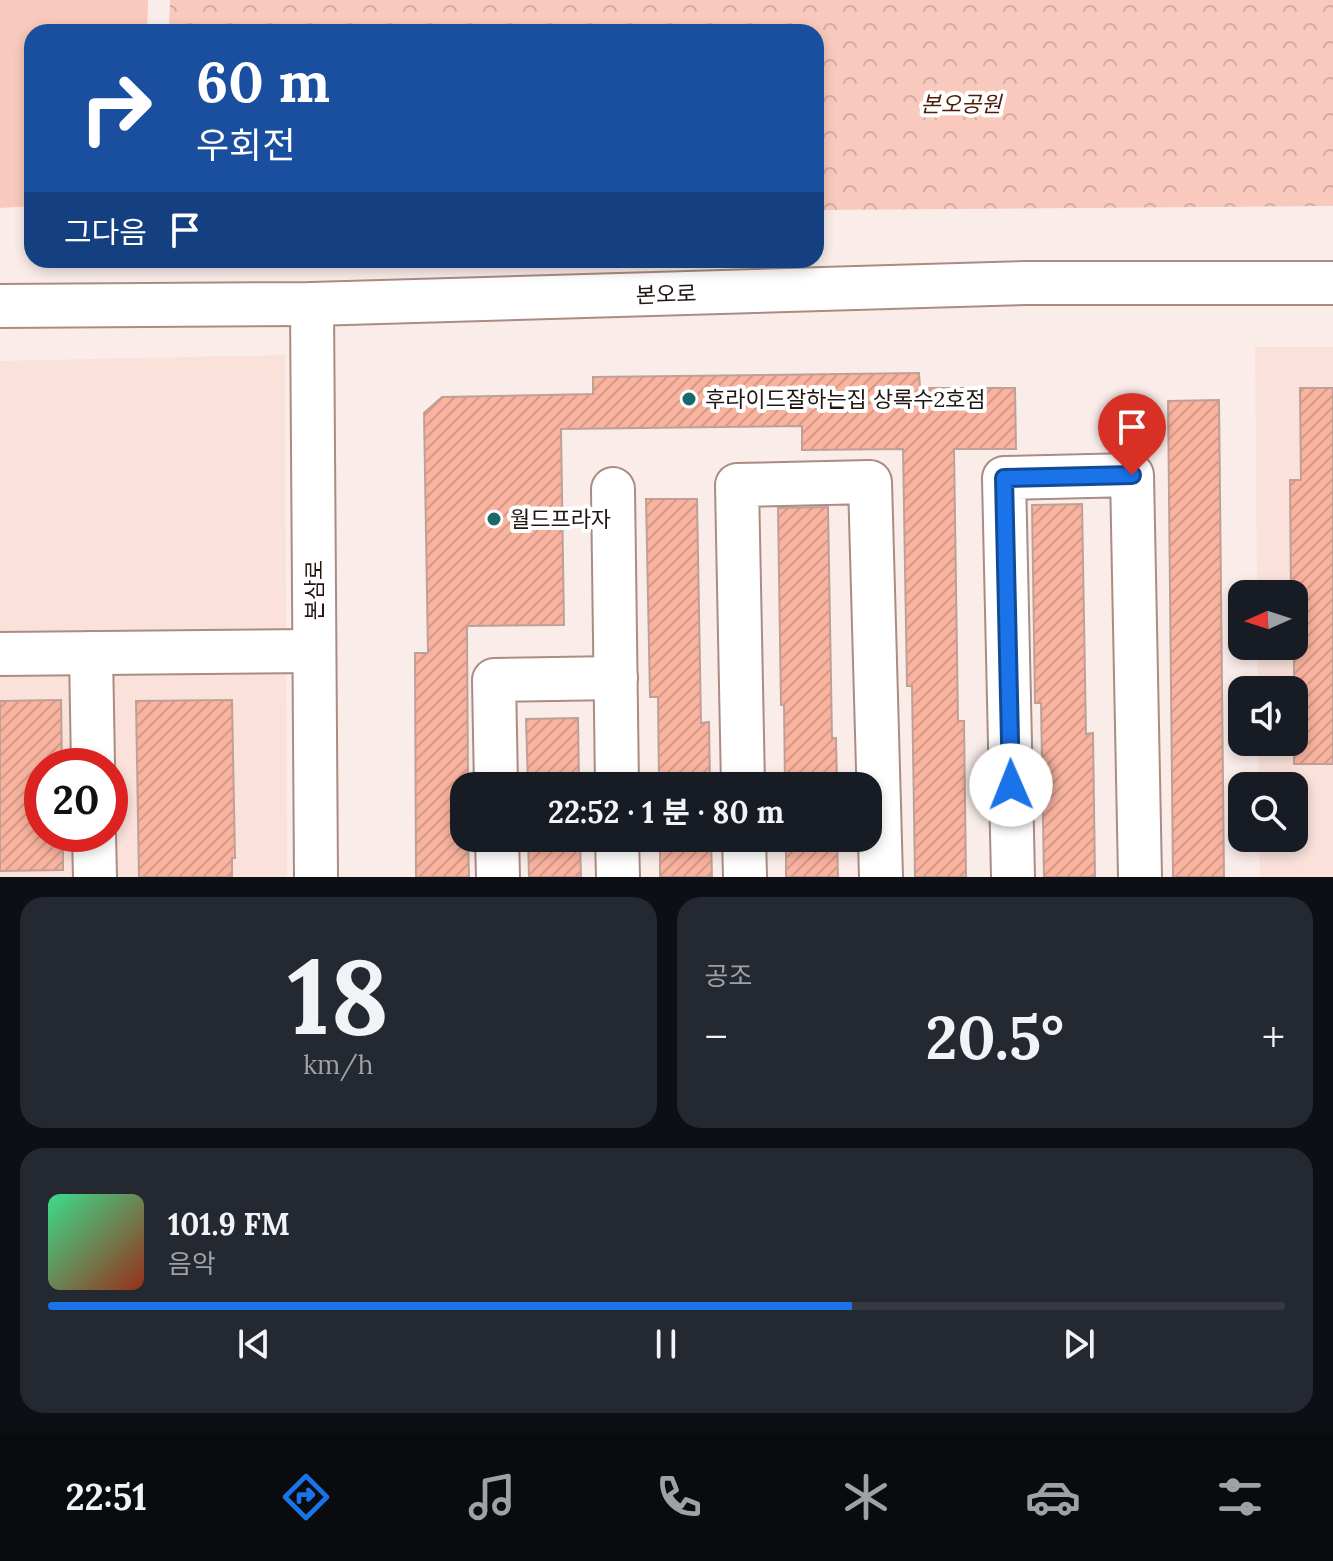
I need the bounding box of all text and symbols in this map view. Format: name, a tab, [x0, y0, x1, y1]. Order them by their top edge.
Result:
text: 60 m	[196, 46, 330, 117]
icon: right	[64, 56, 168, 160]
park label: 본오공원	[921, 90, 1003, 118]
text: 우회전	[196, 122, 295, 168]
icon: arrive	[163, 208, 207, 252]
text: 그다음	[64, 213, 147, 251]
street label: 본오로	[635, 279, 697, 309]
place label: 후라이드잘하는집 상록수2호점	[705, 385, 986, 413]
marker: 후라이드잘하는집 상록수2호점	[680, 390, 698, 408]
pin	[1098, 393, 1166, 475]
icon: arrive	[1110, 405, 1154, 449]
place label: 월드프라자	[510, 505, 611, 533]
marker: 월드프라자	[485, 510, 503, 528]
street label: 본삼로	[300, 560, 328, 620]
north arrow	[1228, 580, 1308, 660]
map controls	[1228, 580, 1308, 852]
button: sound	[1228, 676, 1308, 756]
position arrow	[969, 743, 1053, 827]
speed limit sign: 20	[24, 748, 128, 852]
button: search	[1228, 772, 1308, 852]
text: 22:52 · 1 분 · 80 m	[548, 793, 784, 831]
text: 18	[287, 929, 389, 1062]
text: 공조	[705, 959, 752, 992]
text: 20.5°	[926, 999, 1064, 1075]
text: −	[705, 1009, 728, 1065]
text: +	[1262, 1009, 1285, 1065]
text: km/h	[303, 1048, 373, 1081]
text: 101.9 FM	[168, 1205, 290, 1243]
text: 음악	[168, 1247, 216, 1280]
icon: previous	[232, 1322, 276, 1366]
icon: pause	[644, 1322, 688, 1366]
icon: next	[1057, 1322, 1101, 1366]
icon: directions	[278, 1469, 334, 1525]
icon: music	[464, 1469, 520, 1525]
icon: phone	[651, 1469, 707, 1525]
icon: climate	[838, 1469, 894, 1525]
icon: car	[1025, 1469, 1081, 1525]
icon: filters	[1212, 1469, 1268, 1525]
text: 22:51	[65, 1474, 147, 1520]

